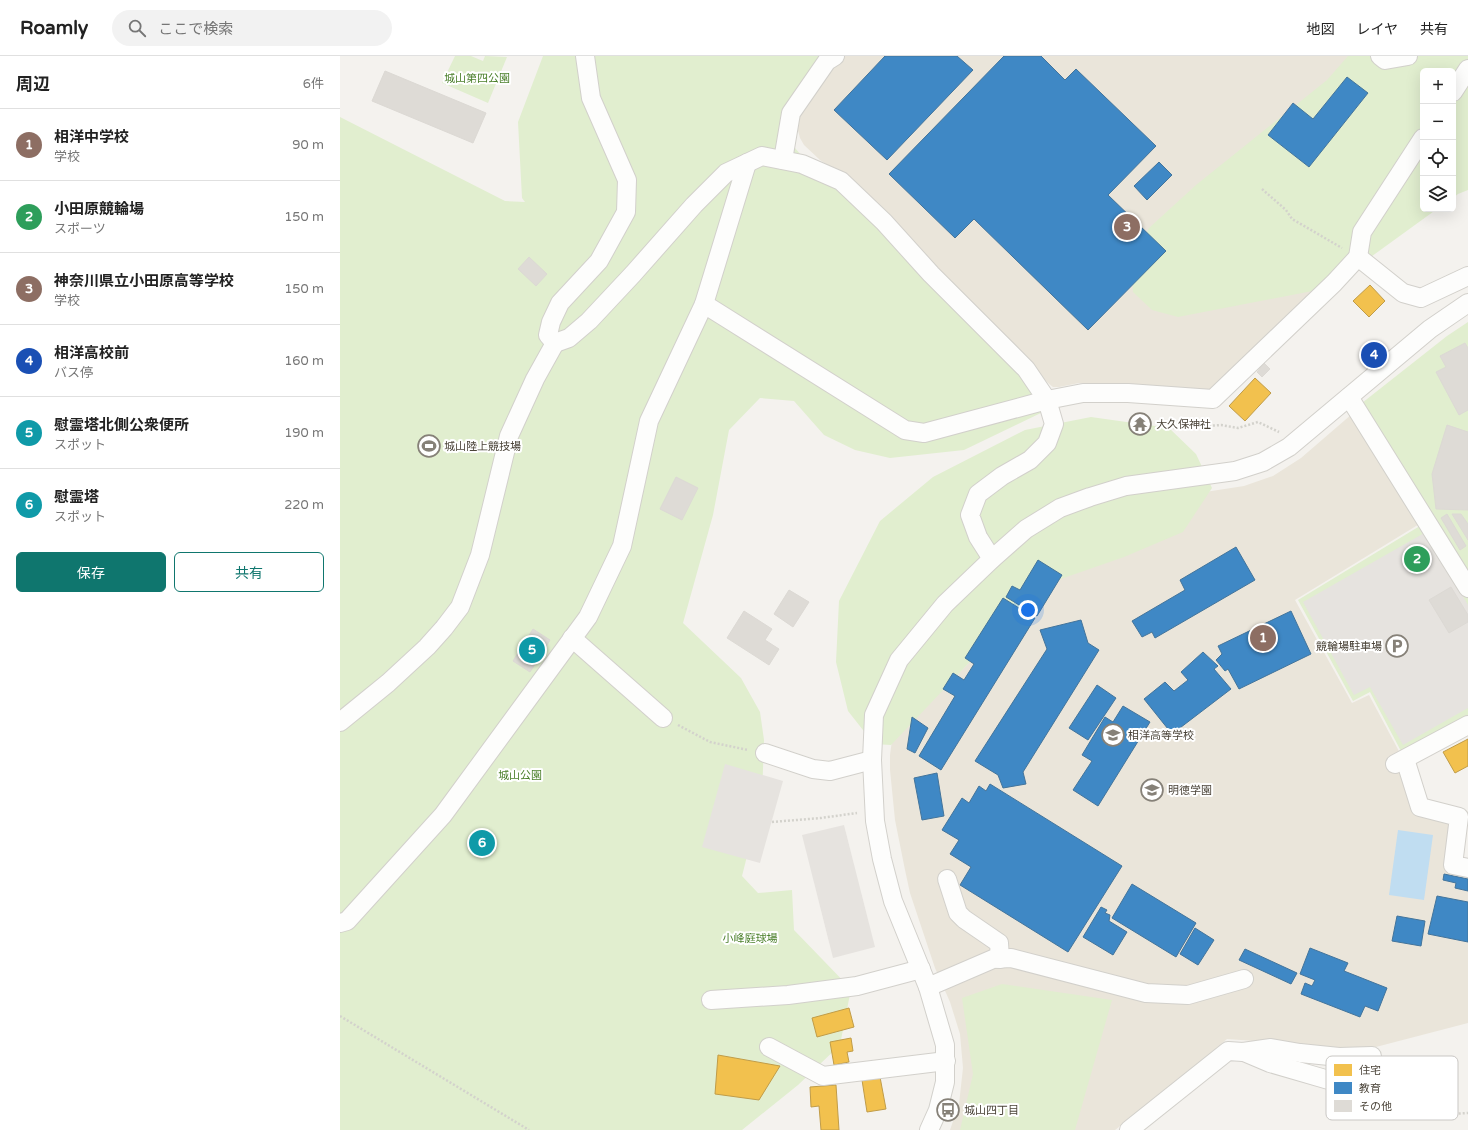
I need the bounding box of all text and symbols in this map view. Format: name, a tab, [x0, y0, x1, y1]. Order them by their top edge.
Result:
search box	[112, 10, 392, 46]
text: Roamly	[20, 17, 88, 39]
icon: search	[126, 17, 148, 39]
text: ここで検索	[158, 20, 233, 38]
text: 地図	[1306, 21, 1334, 38]
text: レイヤ	[1356, 21, 1398, 38]
text: 共有	[1420, 21, 1448, 38]
map controls	[1420, 68, 1456, 212]
button: +	[1420, 68, 1456, 104]
park label: 城山第四公園	[444, 72, 510, 85]
text: 周辺	[16, 74, 50, 95]
text: 6件	[303, 76, 324, 92]
button: −	[1420, 104, 1456, 140]
text: 相洋中学校	[54, 128, 129, 146]
text: 1	[25, 137, 33, 153]
text: 90 m	[292, 137, 324, 153]
button: locate	[1420, 140, 1456, 176]
text: 学校	[54, 149, 80, 165]
button: layers	[1420, 176, 1456, 212]
text: 小田原競輪場	[54, 200, 144, 218]
text: 2	[25, 209, 33, 225]
text: 150 m	[284, 209, 324, 225]
pin: 3	[1114, 212, 1140, 242]
text: スポーツ	[54, 221, 106, 237]
text: 神奈川県立小田原高等学校	[54, 272, 234, 290]
text: 3	[25, 281, 33, 297]
text: 150 m	[284, 281, 324, 297]
text: 学校	[54, 293, 80, 309]
pin: 4	[1361, 340, 1387, 370]
text: 相洋高校前	[54, 344, 129, 362]
text: 4	[25, 353, 33, 369]
text: 160 m	[284, 353, 324, 369]
text: バス停	[54, 365, 93, 381]
temple icon: 大久保神社	[1127, 411, 1153, 437]
text: 慰霊塔北側公衆便所	[54, 416, 189, 434]
place label: 大久保神社	[1156, 418, 1211, 431]
text: 5	[25, 425, 33, 441]
text: 190 m	[284, 425, 324, 441]
sports icon: 城山陸上競技場	[416, 433, 442, 459]
text: スポット	[54, 437, 106, 453]
place label: 城山陸上競技場	[444, 440, 521, 453]
text: 慰霊塔	[54, 488, 99, 506]
text: 6	[25, 497, 33, 513]
text: 220 m	[284, 497, 324, 513]
text: スポット	[54, 509, 106, 525]
pin: 2	[1404, 544, 1430, 574]
button: 保存	[16, 552, 166, 592]
button: 共有	[174, 552, 324, 592]
your location	[1018, 600, 1038, 620]
pin: 1	[1250, 623, 1276, 653]
parking icon: 競輪場駐車場	[1384, 633, 1410, 659]
pin: 5	[519, 635, 545, 665]
place label: 競輪場駐車場	[1316, 640, 1382, 653]
school or university icon: 相洋高等学校	[1100, 722, 1126, 748]
place label: 相洋高等学校	[1128, 729, 1194, 742]
park label: 城山公園	[498, 769, 542, 782]
school or university icon: 明徳学園	[1139, 777, 1165, 803]
place label: 明徳学園	[1168, 784, 1212, 797]
pin: 6	[469, 828, 495, 858]
park label: 小峰庭球場	[723, 932, 778, 945]
legend	[1326, 1056, 1458, 1120]
text: 住宅	[1359, 1064, 1381, 1077]
text: 教育	[1359, 1082, 1381, 1095]
bus stop icon: 城山四丁目	[935, 1097, 961, 1123]
text: その他	[1359, 1100, 1392, 1113]
place label: 城山四丁目	[964, 1104, 1019, 1117]

